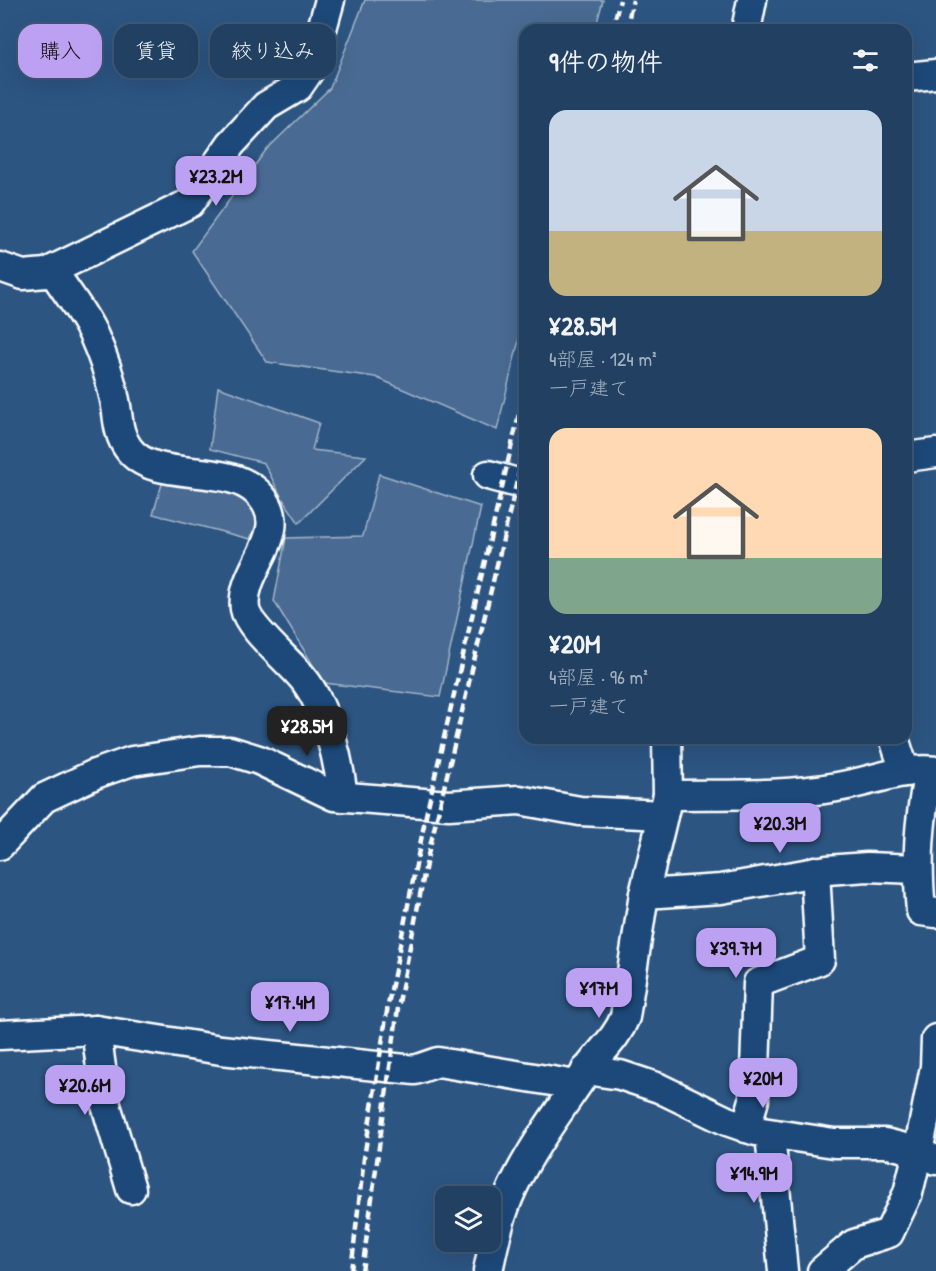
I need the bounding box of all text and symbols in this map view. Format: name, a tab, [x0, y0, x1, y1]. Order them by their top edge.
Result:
chip: 購入	[18, 24, 102, 78]
chip: 賃貸	[114, 24, 198, 78]
chip: 絞り込み	[210, 24, 336, 78]
text: 9件の物件	[549, 44, 663, 79]
icon: filters	[849, 44, 882, 77]
icon: home	[662, 149, 770, 257]
pin: ¥23.2M	[167, 156, 265, 207]
text: ¥23.2M	[189, 162, 243, 189]
text: ¥28.5M	[549, 308, 617, 343]
text: 4部屋 · 124 m²	[549, 345, 657, 372]
text: 一戸建て	[549, 374, 629, 401]
icon: home	[662, 467, 770, 575]
text: ¥20M	[549, 626, 600, 661]
text: 4部屋 · 96 m²	[549, 663, 648, 690]
text: 一戸建て	[549, 692, 629, 719]
pin: ¥28.5M	[258, 706, 356, 757]
text: ¥28.5M	[281, 712, 333, 739]
pin: ¥20.3M	[731, 803, 829, 854]
text: ¥20.3M	[754, 809, 806, 836]
pin: ¥39.7M	[687, 928, 785, 979]
text: ¥39.7M	[710, 934, 762, 961]
pin: ¥17M	[563, 968, 635, 1019]
text: ¥17M	[580, 974, 618, 1001]
pin: ¥17.4M	[241, 982, 339, 1033]
text: ¥17.4M	[265, 988, 315, 1015]
pin: ¥20M	[727, 1058, 799, 1109]
text: ¥20M	[743, 1064, 783, 1091]
pin: ¥20.6M	[36, 1065, 134, 1116]
text: ¥20.6M	[59, 1071, 111, 1098]
pin: ¥14.9M	[705, 1153, 803, 1204]
text: ¥14.9M	[730, 1159, 778, 1186]
map controls	[435, 1186, 501, 1252]
button: layers	[435, 1186, 501, 1252]

